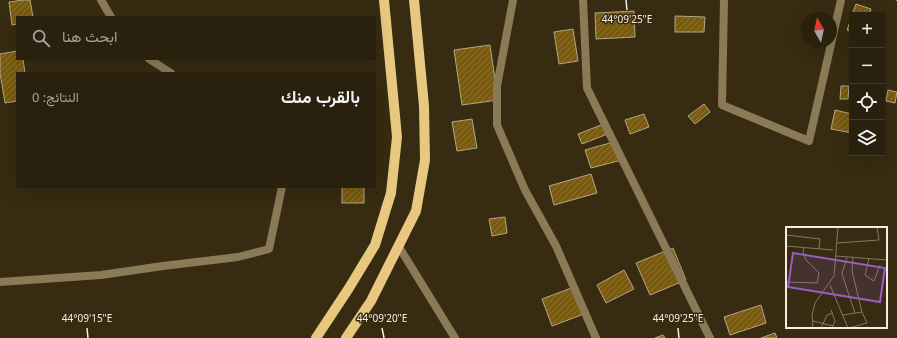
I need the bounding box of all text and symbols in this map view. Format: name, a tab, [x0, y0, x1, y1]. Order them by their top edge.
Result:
text: 44°09'25"E	[602, 12, 652, 26]
north arrow	[801, 12, 837, 48]
map controls	[849, 12, 885, 156]
button: +	[849, 12, 885, 48]
search box	[16, 16, 376, 60]
text: ابحث هنا	[62, 26, 117, 46]
icon: search	[30, 27, 52, 49]
button: −	[849, 48, 885, 84]
button: locate	[849, 84, 885, 120]
text: بالقرب منك	[281, 85, 360, 108]
text: النتائج: 0	[32, 88, 79, 106]
button: layers	[849, 120, 885, 156]
inset map	[786, 227, 887, 328]
text: 44°09'15"E	[62, 311, 112, 325]
text: 44°09'20"E	[357, 311, 407, 325]
text: 44°09'25"E	[653, 311, 703, 325]

